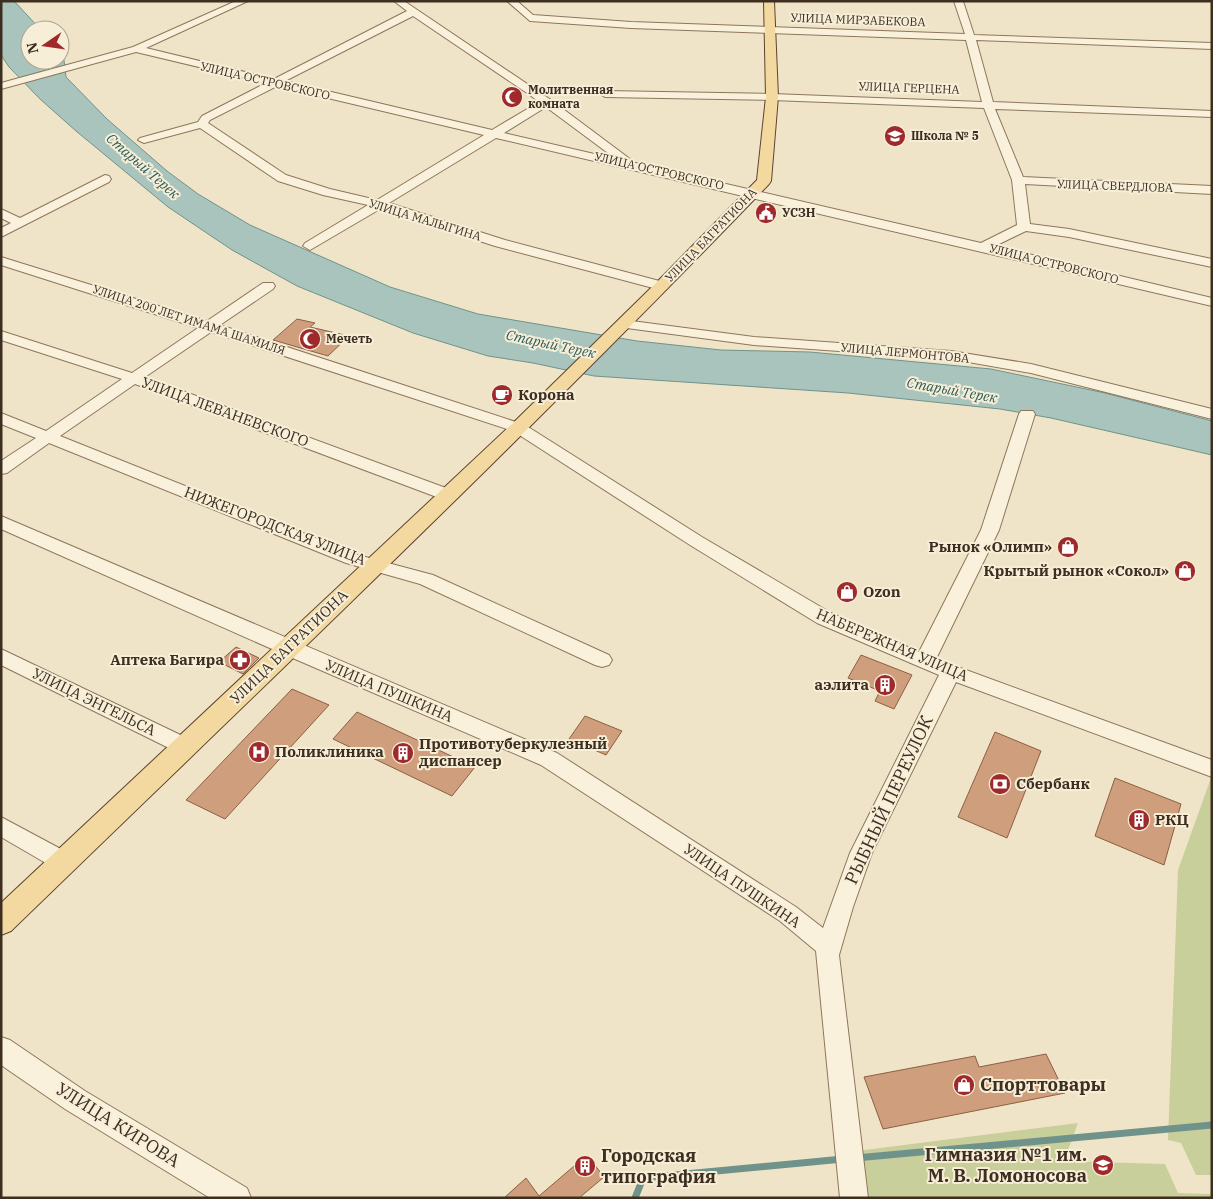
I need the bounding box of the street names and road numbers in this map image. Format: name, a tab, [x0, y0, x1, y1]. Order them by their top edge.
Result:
street label: УЛИЦА МИРЗАБЕКОВА	[790, 10, 927, 29]
street label: УЛИЦА ОСТРОВСКОГО	[199, 58, 332, 103]
street label: УЛИЦА ГЕРЦЕНА	[858, 78, 961, 97]
street label: УЛИЦА ОСТРОВСКОГО	[593, 148, 726, 193]
street label: УЛИЦА СВЕРДЛОВА	[1057, 176, 1174, 195]
street label: УЛИЦА БАГРАТИОНА	[662, 184, 760, 285]
street label: УЛИЦА МАЛЫГИНА	[367, 195, 484, 244]
street label: УЛИЦА ОСТРОВСКОГО	[988, 240, 1120, 287]
street label: УЛИЦА 200 ЛЕТ ИМАМА ШАМИЛЯ	[91, 281, 287, 358]
street label: УЛИЦА ЛЕРМОНТОВА	[840, 339, 971, 366]
street label: УЛИЦА ЛЕВАНЕВСКОГО	[139, 372, 311, 451]
street label: НИЖЕГОРОДСКАЯ УЛИЦА	[182, 482, 370, 569]
street label: УЛИЦА БАГРАТИОНА	[226, 585, 352, 708]
street label: НАБЕРЕЖНАЯ УЛИЦА	[813, 604, 972, 685]
street label: УЛИЦА ПУШКИНА	[322, 655, 457, 726]
street label: УЛИЦА ЭНГЕЛЬСА	[29, 663, 160, 740]
street label: РЫБНЫЙ ПЕРЕУЛОК	[839, 711, 938, 888]
street label: УЛИЦА ПУШКИНА	[680, 839, 805, 932]
street label: УЛИЦА КИРОВА	[52, 1077, 185, 1172]

